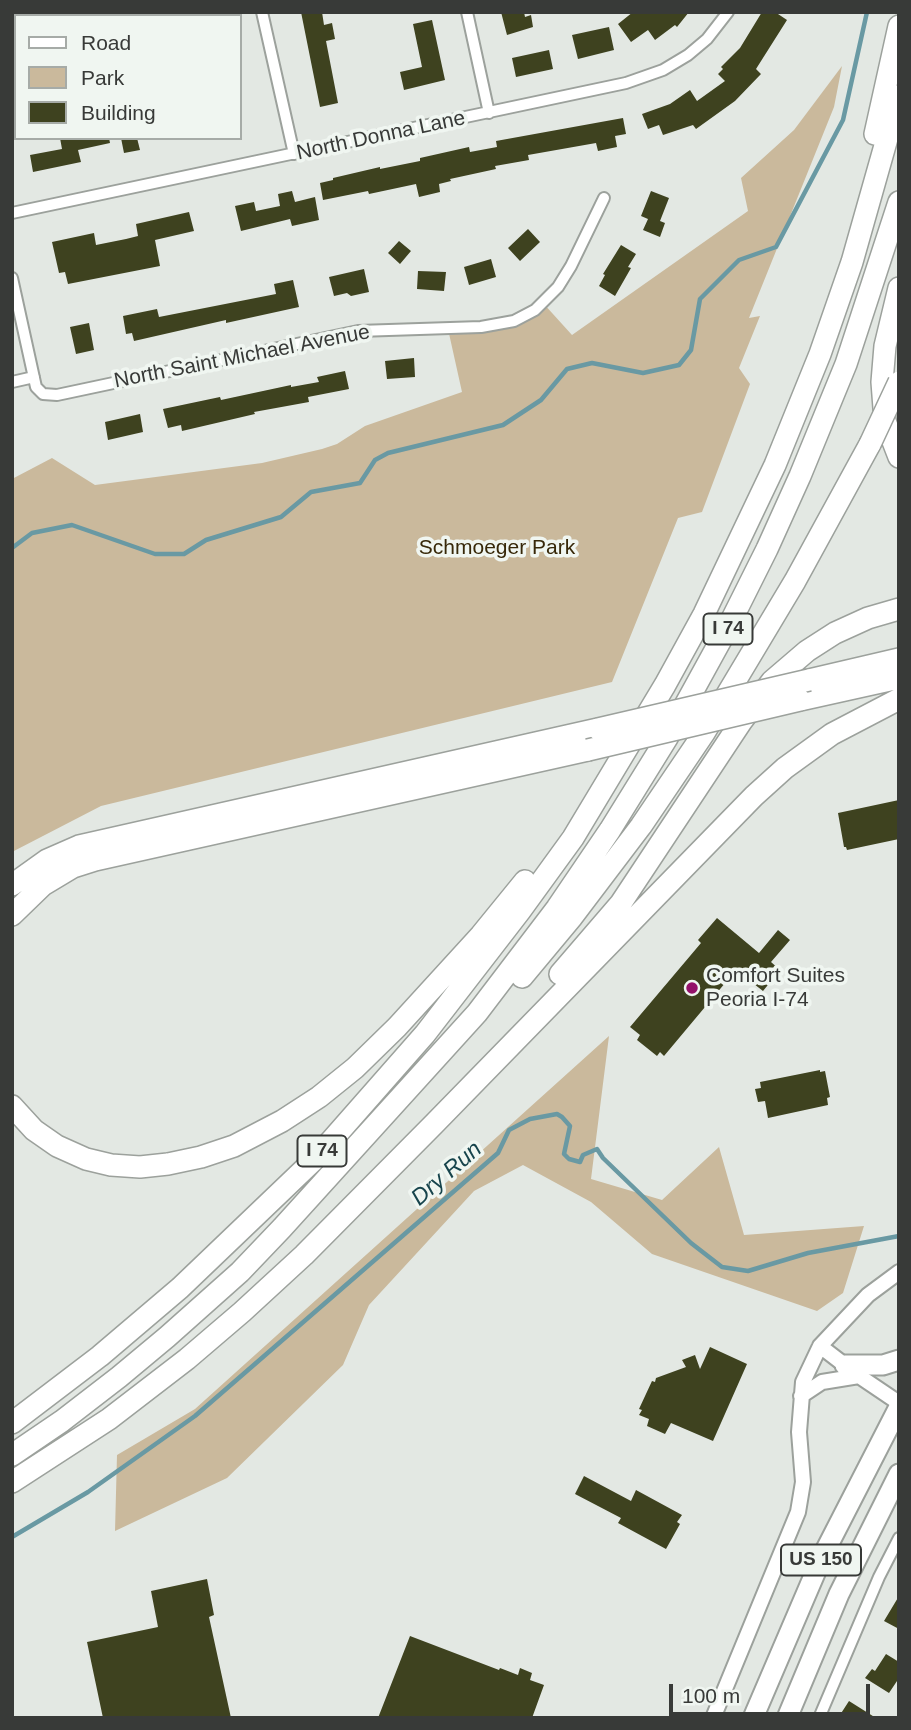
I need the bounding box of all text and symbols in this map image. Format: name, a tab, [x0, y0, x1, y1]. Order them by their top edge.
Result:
legend	[14, 14, 242, 140]
text: Road	[81, 31, 131, 54]
text: Park	[81, 66, 124, 89]
text: Building	[81, 101, 156, 124]
street label: North Donna Lane	[294, 106, 468, 166]
street label: North Saint Michael Avenue	[112, 320, 372, 394]
park label: Schmoeger Park	[419, 535, 575, 561]
road number: I 74	[704, 614, 752, 644]
place label: Comfort Suites Peoria I-74	[706, 963, 845, 1013]
marker: Comfort Suites Peoria I-74	[684, 980, 700, 996]
road number: I 74	[298, 1135, 346, 1166]
water label: Dry Run	[406, 1136, 488, 1212]
road number: US 150	[781, 1544, 861, 1576]
scale bar	[673, 1670, 874, 1714]
text: 100 m	[682, 1684, 740, 1707]

